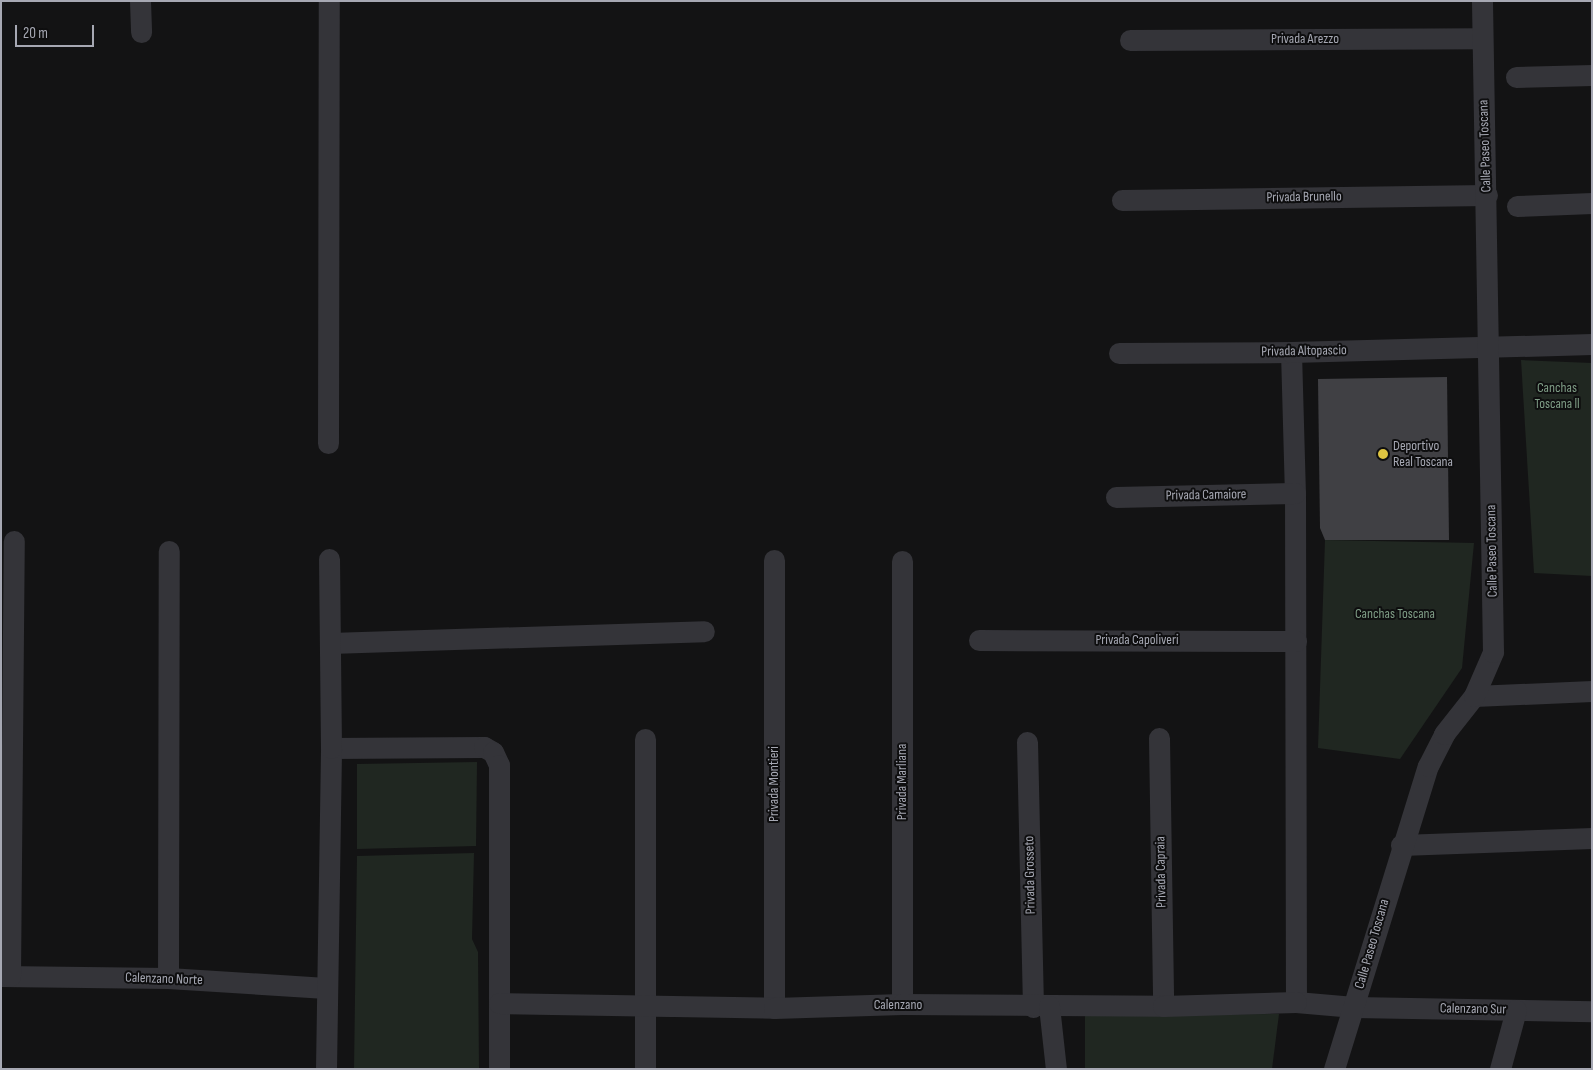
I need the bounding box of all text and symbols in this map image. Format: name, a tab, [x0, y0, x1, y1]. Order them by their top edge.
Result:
scale bar	[18, 15, 96, 47]
text: 20 m	[23, 24, 48, 43]
street label: Privada Arezzo	[1271, 31, 1339, 47]
street label: Calle Paseo Toscana	[1475, 99, 1495, 193]
street label: Privada Brunello	[1266, 188, 1342, 206]
street label: Privada Altopascio	[1261, 342, 1347, 360]
park label: Canchas Toscana ll	[1534, 380, 1580, 412]
place label: Deportivo Real Toscana	[1393, 438, 1453, 471]
marker: Deportivo Real Toscana	[1377, 448, 1389, 460]
street label: Privada Camaiore	[1165, 486, 1247, 504]
street label: Calle Paseo Toscana	[1483, 505, 1501, 597]
park label: Canchas Toscana	[1355, 606, 1435, 622]
street label: Privada Capoliveri	[1095, 632, 1179, 648]
street label: Privada Marliana	[894, 744, 910, 820]
street label: Privada Montieri	[766, 746, 782, 822]
street label: Privada Grosseto	[1021, 836, 1039, 914]
street label: Privada Capraia	[1152, 836, 1170, 908]
street label: Calle Paseo Toscana	[1351, 897, 1393, 991]
street label: Calenzano Norte	[125, 969, 203, 989]
street label: Calenzano	[874, 997, 922, 1013]
street label: Calenzano Sur	[1440, 1000, 1506, 1018]

